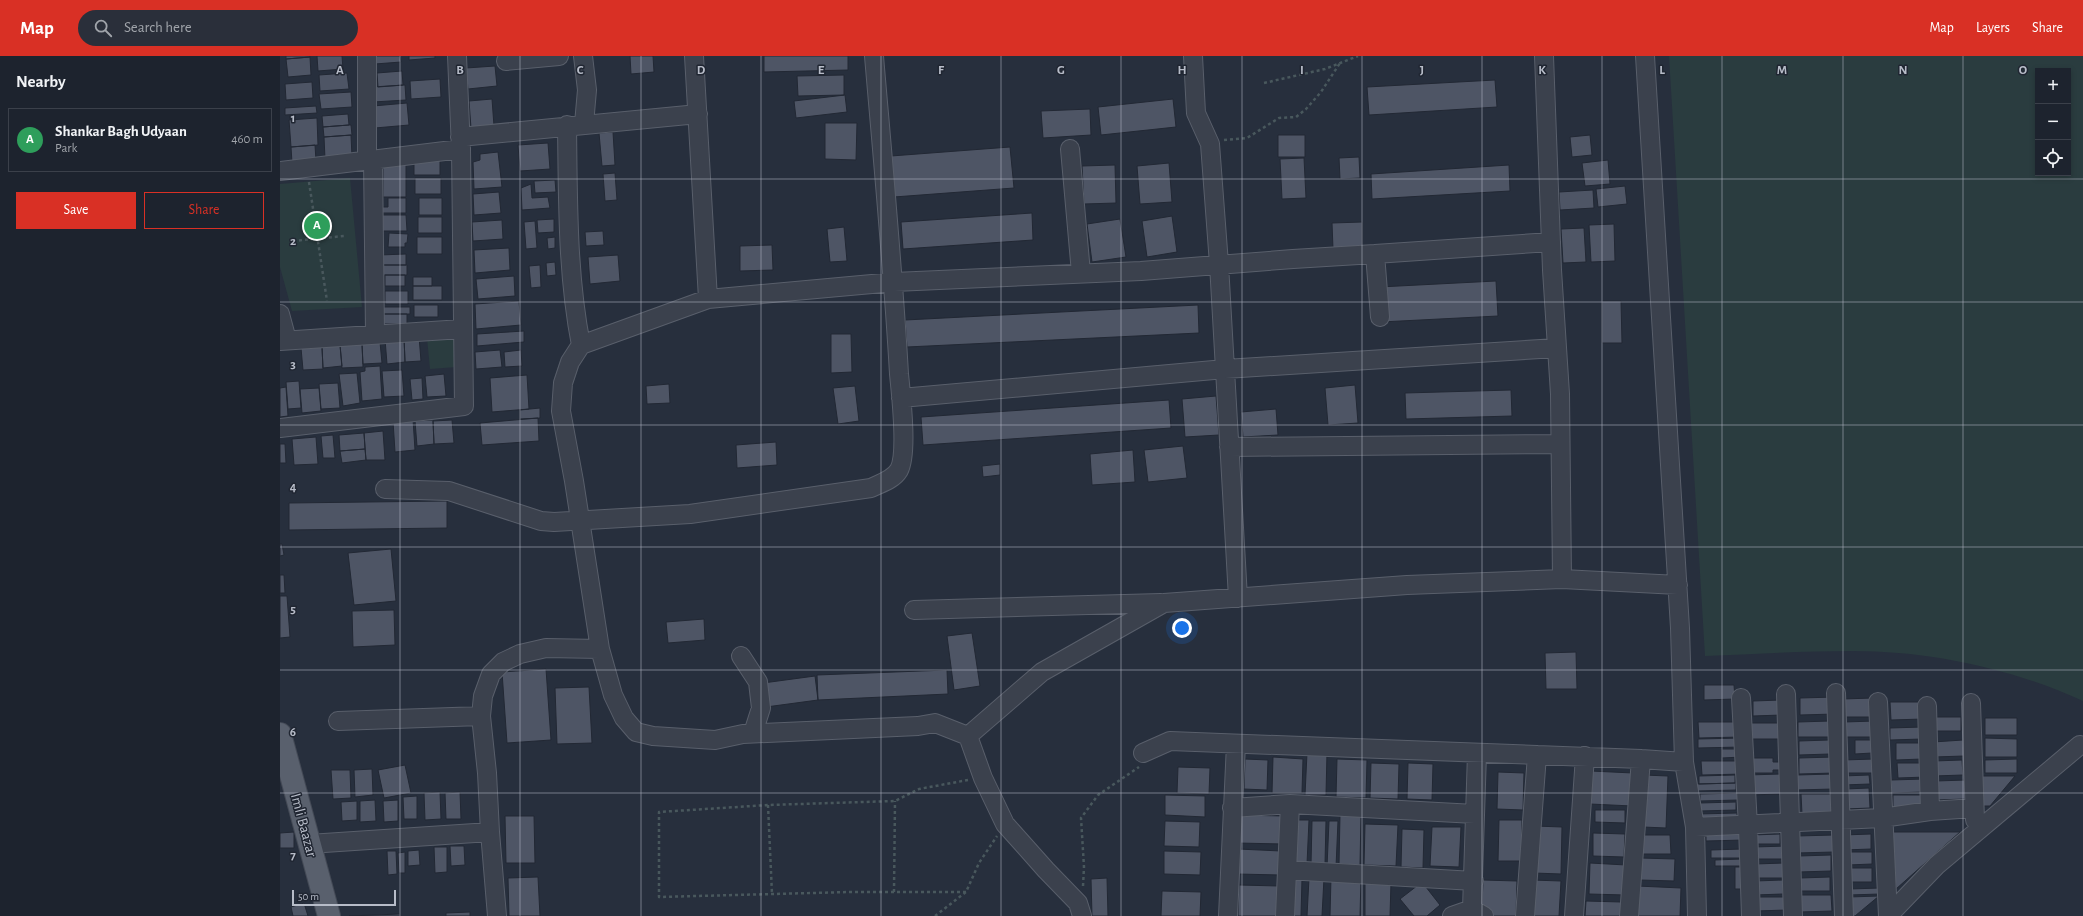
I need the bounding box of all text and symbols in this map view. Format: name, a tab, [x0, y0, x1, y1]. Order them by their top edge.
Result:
search box	[78, 10, 358, 46]
icon: search	[92, 17, 114, 39]
text: Map	[20, 19, 54, 38]
text: Search here	[124, 20, 192, 35]
text: Map	[1929, 21, 1954, 35]
text: Layers	[1976, 21, 2010, 35]
text: Share	[2032, 21, 2063, 35]
text: A	[336, 64, 344, 77]
text: B	[456, 64, 464, 77]
text: C	[577, 64, 584, 77]
text: D	[697, 64, 706, 77]
text: E	[818, 64, 825, 77]
text: F	[938, 64, 945, 77]
text: G	[1057, 64, 1065, 77]
text: H	[1177, 64, 1187, 77]
text: I	[1300, 64, 1304, 77]
text: J	[1420, 64, 1424, 77]
text: K	[1538, 64, 1546, 77]
text: L	[1659, 64, 1665, 77]
text: M	[1777, 64, 1787, 77]
text: N	[1898, 64, 1908, 77]
text: O	[2019, 64, 2028, 77]
map controls	[2035, 68, 2071, 176]
button: +	[2035, 68, 2071, 104]
text: Nearby	[16, 73, 66, 90]
button: −	[2035, 104, 2071, 140]
text: 1	[291, 112, 295, 125]
text: Shankar Bagh Udyaan	[55, 124, 187, 139]
text: A	[26, 133, 34, 146]
text: 460 m	[231, 133, 263, 146]
button: locate	[2035, 140, 2071, 176]
text: Park	[55, 142, 77, 155]
button: Save	[16, 192, 136, 229]
button: Share	[144, 192, 264, 229]
pin: A	[304, 211, 330, 241]
text: 2	[290, 235, 296, 248]
text: 3	[290, 358, 296, 371]
text: 4	[290, 481, 297, 494]
text: 5	[290, 603, 296, 616]
your location	[1172, 618, 1192, 638]
text: 6	[290, 726, 296, 739]
street label: Imli Baazar	[288, 792, 319, 859]
text: 7	[290, 849, 296, 862]
scale bar	[292, 888, 396, 907]
text: 50 m	[298, 891, 319, 902]

